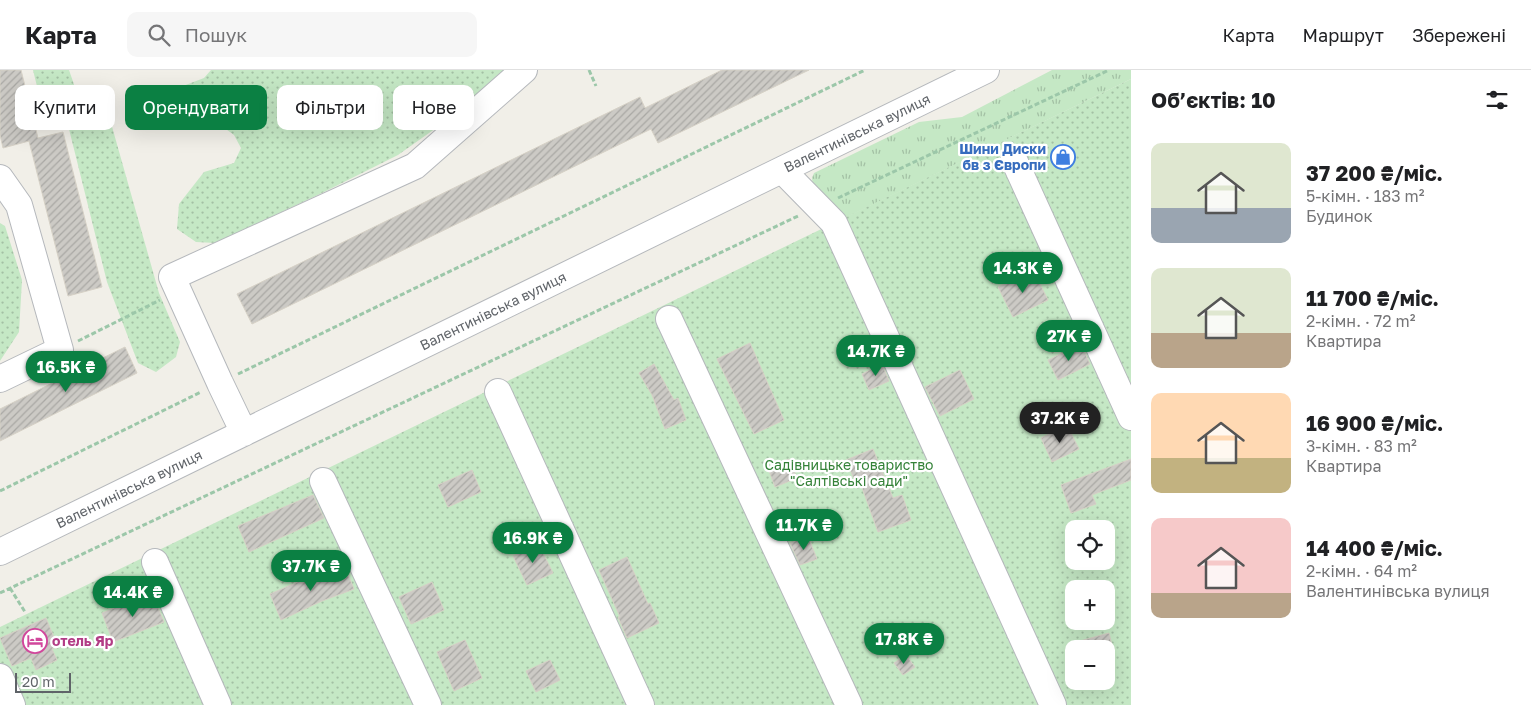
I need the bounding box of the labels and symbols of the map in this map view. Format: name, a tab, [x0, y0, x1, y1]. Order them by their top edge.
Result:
street label: Валентинівська вулиця	[781, 90, 933, 175]
place label: Шини Диски бв з Європи	[959, 140, 1046, 173]
shop icon: Шини Диски бв з Європи	[1050, 144, 1076, 170]
pin: 14.3K ₴	[977, 252, 1069, 294]
street label: Валентинівська вулиця	[417, 268, 569, 353]
pin: 27K ₴	[1034, 320, 1104, 362]
pin: 14.7K ₴	[830, 334, 922, 377]
pin: 16.5K ₴	[20, 350, 112, 393]
pin: 37.2K ₴	[1014, 402, 1106, 444]
street label: Валентинівська вулиця	[53, 446, 205, 531]
park label: Садівницьке товариство "Салтівські сади"	[765, 456, 933, 489]
pin: 11.7K ₴	[758, 508, 850, 551]
pin: 16.9K ₴	[487, 522, 579, 564]
pin: 37.7K ₴	[265, 550, 357, 592]
pin: 14.4K ₴	[87, 576, 179, 618]
pin: 17.8K ₴	[858, 622, 950, 665]
hotel icon: отель Яр	[22, 628, 48, 654]
place label: отель Яр	[52, 632, 114, 649]
scale bar	[15, 670, 71, 693]

